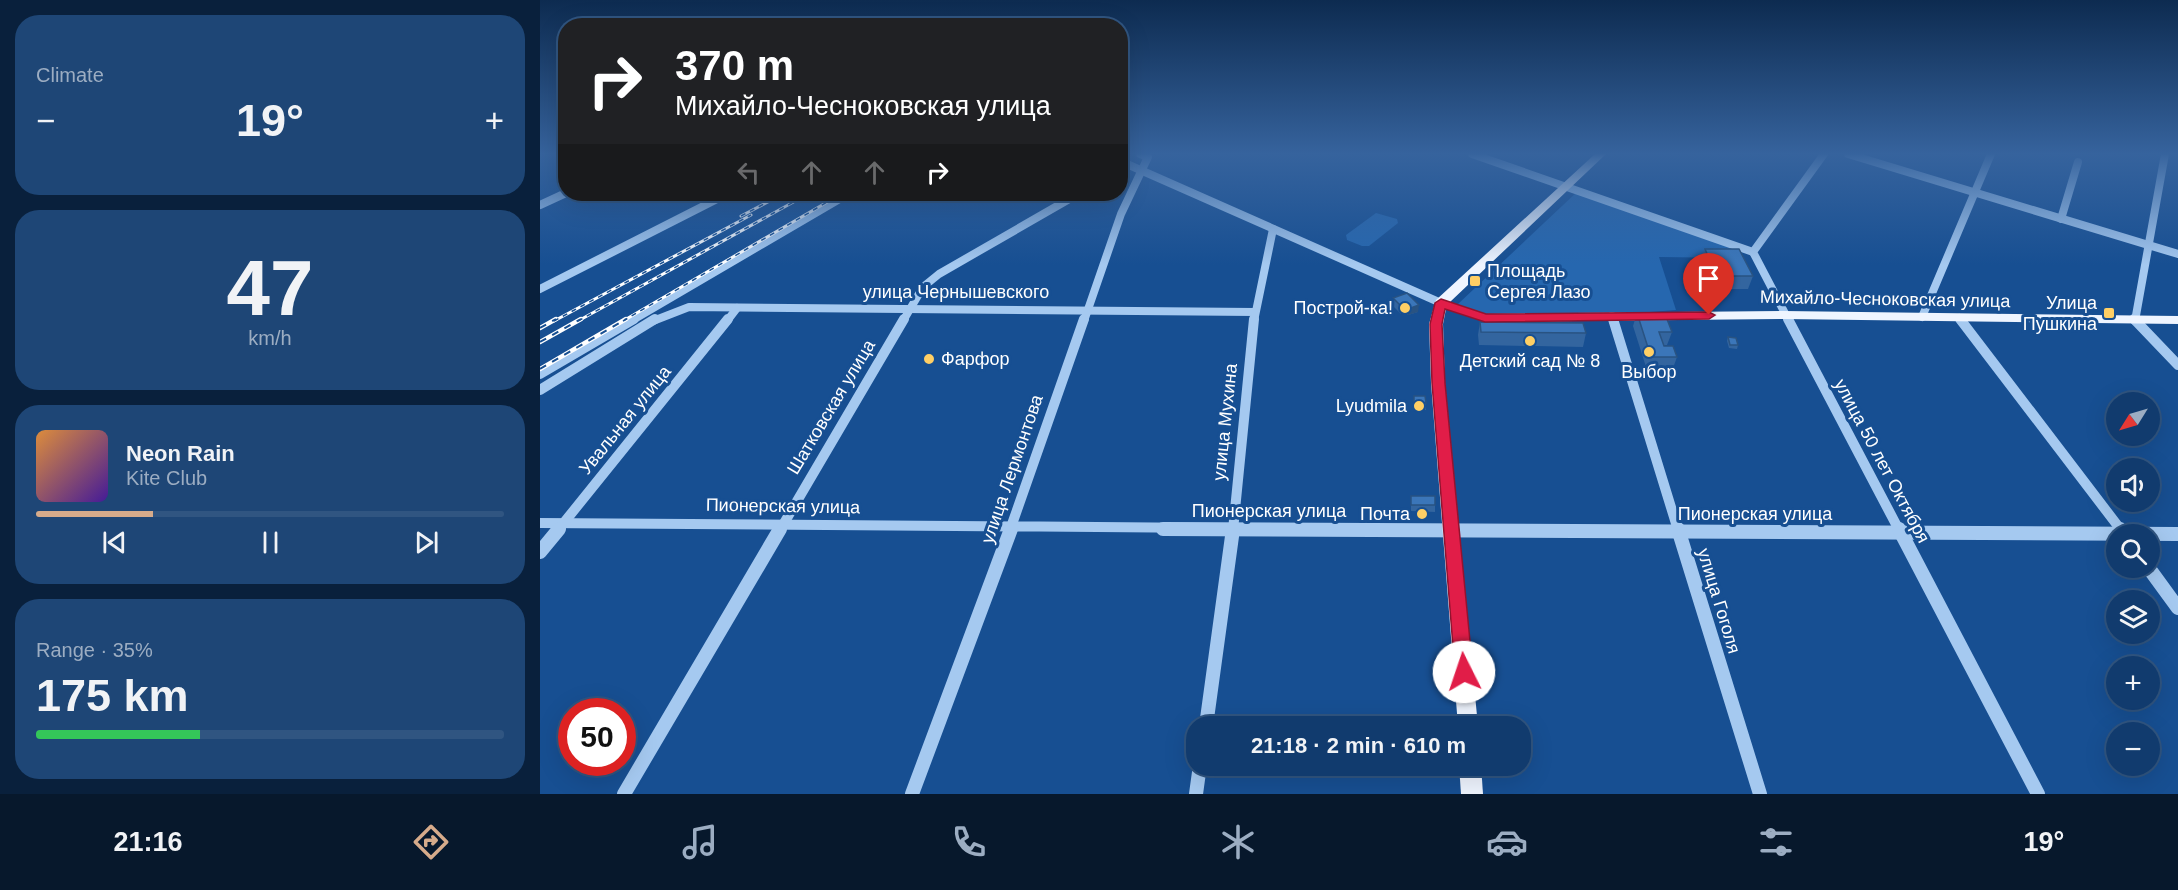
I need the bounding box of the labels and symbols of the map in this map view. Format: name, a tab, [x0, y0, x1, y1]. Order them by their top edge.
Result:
pin	[1683, 253, 1734, 315]
place label: Площадь Сергея Лазо	[1487, 261, 1591, 302]
marker: Площадь Сергея Лазо	[1468, 274, 1482, 288]
street label: улица Чернышевского	[863, 282, 1049, 302]
street label: Михайло-Чесноковская улица	[1760, 287, 2011, 311]
place label: Улица Пушкина	[2023, 293, 2098, 334]
place label: Построй-ка!	[1293, 298, 1393, 318]
marker: Построй-ка!	[1398, 301, 1412, 315]
marker: Улица Пушкина	[2102, 306, 2116, 320]
marker: Детский сад № 8	[1523, 334, 1537, 348]
street label: Шатковская улица	[783, 335, 880, 478]
marker: Выбор	[1642, 345, 1656, 359]
place label: Фарфор	[941, 349, 1010, 369]
place label: Детский сад № 8	[1460, 351, 1600, 371]
marker: Фарфор	[922, 352, 936, 366]
street label: Увальная улица	[575, 361, 676, 478]
street label: улица Мухина	[1209, 361, 1241, 482]
place label: Выбор	[1621, 362, 1677, 382]
street label: улица 50 лет Октября	[1830, 376, 1934, 546]
street label: улица Лермонтова	[977, 391, 1047, 546]
north arrow	[2106, 392, 2160, 446]
place label: Lyudmila	[1336, 396, 1408, 416]
marker: Lyudmila	[1412, 399, 1426, 413]
street label: Пионерская улица	[706, 495, 861, 517]
street label: Пионерская улица	[1192, 501, 1347, 521]
place label: Почта	[1360, 504, 1411, 524]
street label: Пионерская улица	[1678, 504, 1833, 524]
marker: Почта	[1415, 507, 1429, 521]
street label: улица Гоголя	[1693, 546, 1745, 656]
position arrow	[1432, 640, 1496, 704]
speed limit sign: 50	[558, 698, 636, 776]

